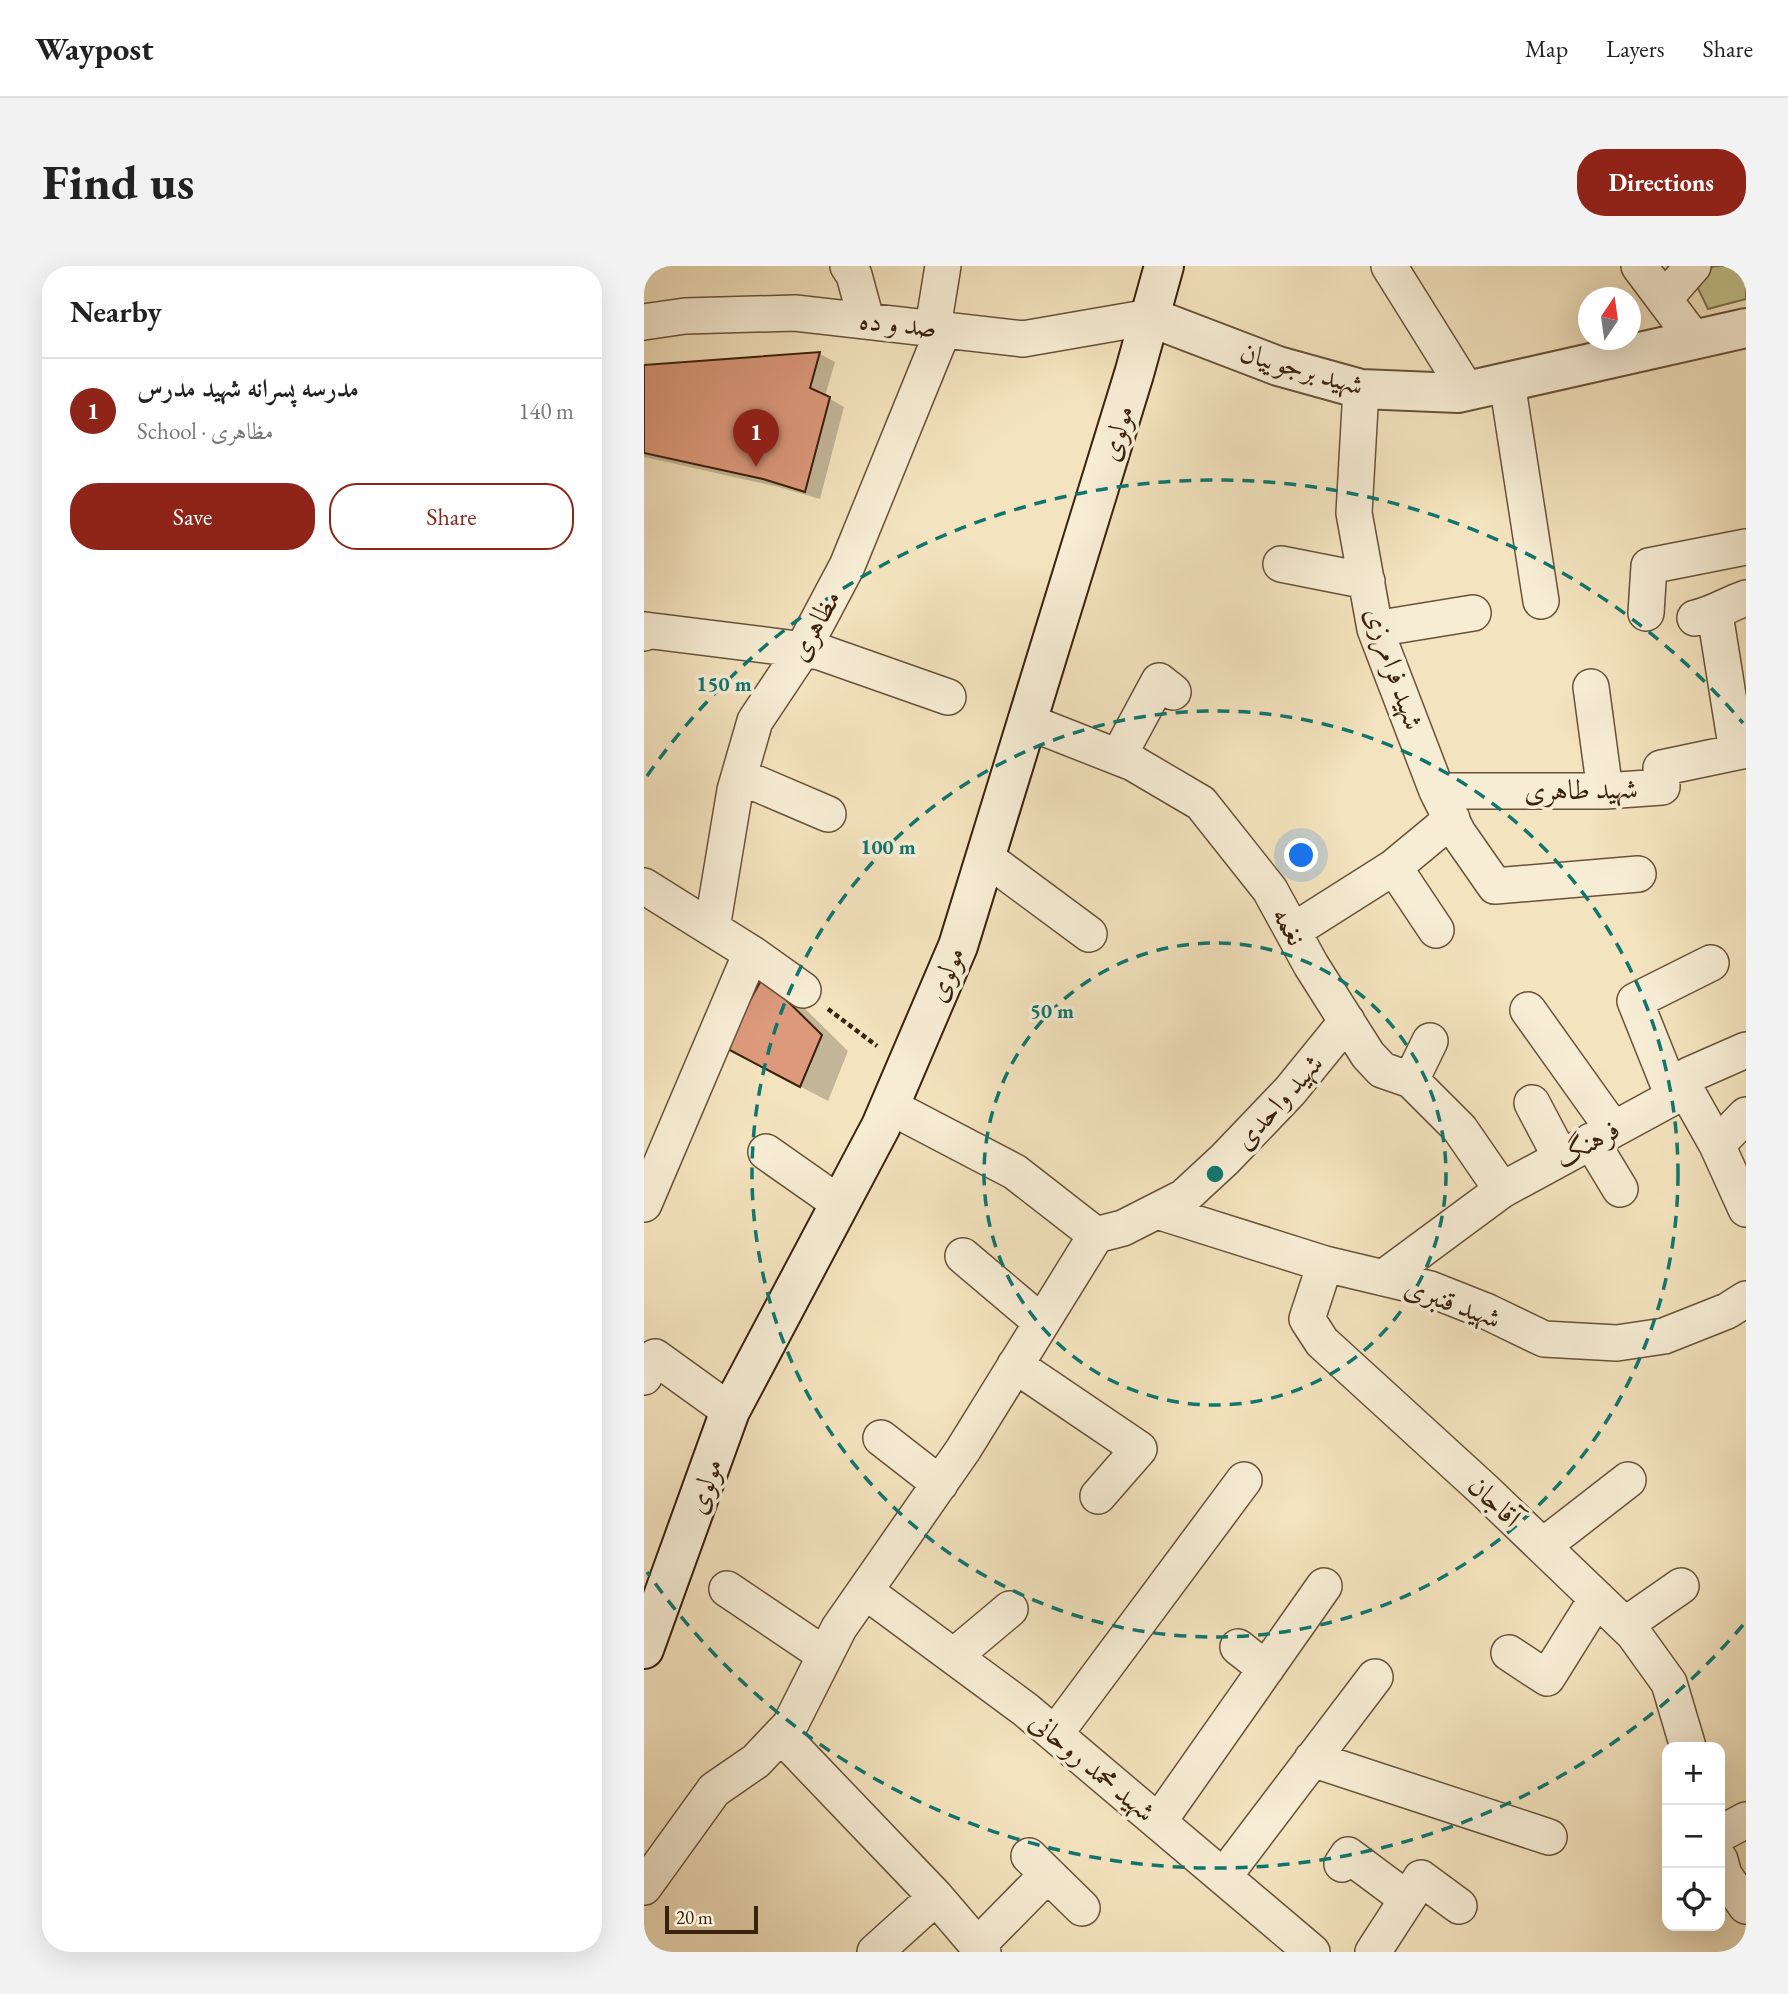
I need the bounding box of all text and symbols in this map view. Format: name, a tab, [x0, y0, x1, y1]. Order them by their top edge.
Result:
text: Waypost	[35, 27, 154, 70]
text: Map	[1525, 33, 1568, 64]
text: Layers	[1606, 33, 1665, 64]
text: Share	[1703, 33, 1753, 64]
button: Directions	[1577, 149, 1746, 216]
text: Find us	[42, 150, 194, 214]
north arrow	[1578, 287, 1641, 350]
text: Nearby	[70, 292, 162, 331]
street label: صد و ده	[857, 301, 939, 345]
street label: شهید برجوییان	[1236, 333, 1368, 404]
text: مدرسه پسرانه شهید مدرس	[137, 371, 359, 405]
text: 1	[87, 396, 99, 426]
text: 140 m	[518, 396, 574, 426]
street label: مولوی	[1091, 401, 1141, 465]
pin: 1	[733, 409, 779, 467]
text: School · مظاهری	[137, 416, 273, 446]
button: Save	[70, 483, 315, 550]
button: Share	[329, 483, 574, 550]
street label: مظاهری	[780, 583, 848, 667]
street label: شهید فرامرزی	[1355, 602, 1433, 735]
text: 150 m	[696, 670, 752, 697]
street label: شهید طاهری	[1524, 770, 1638, 809]
text: 100 m	[860, 833, 916, 860]
your location	[1284, 838, 1318, 872]
street label: نغمه	[1265, 900, 1315, 952]
street label: مولوی	[918, 941, 972, 1007]
text: 50 m	[1030, 997, 1074, 1024]
street label: شهید واحدی	[1225, 1045, 1331, 1157]
street label: فرهنگ	[1548, 1111, 1626, 1175]
centre of rings	[1203, 1162, 1227, 1186]
street label: شهید قنبری	[1400, 1268, 1506, 1337]
street label: مولوی	[678, 1453, 730, 1519]
street label: آقاجان	[1461, 1467, 1531, 1537]
street label: شهید محمد روحانی	[1022, 1703, 1163, 1830]
map controls	[1662, 1742, 1725, 1931]
button: +	[1662, 1742, 1725, 1805]
button: −	[1662, 1805, 1725, 1868]
button: locate	[1662, 1868, 1725, 1931]
scale bar	[665, 1903, 758, 1935]
text: 20 m	[676, 1905, 713, 1930]

